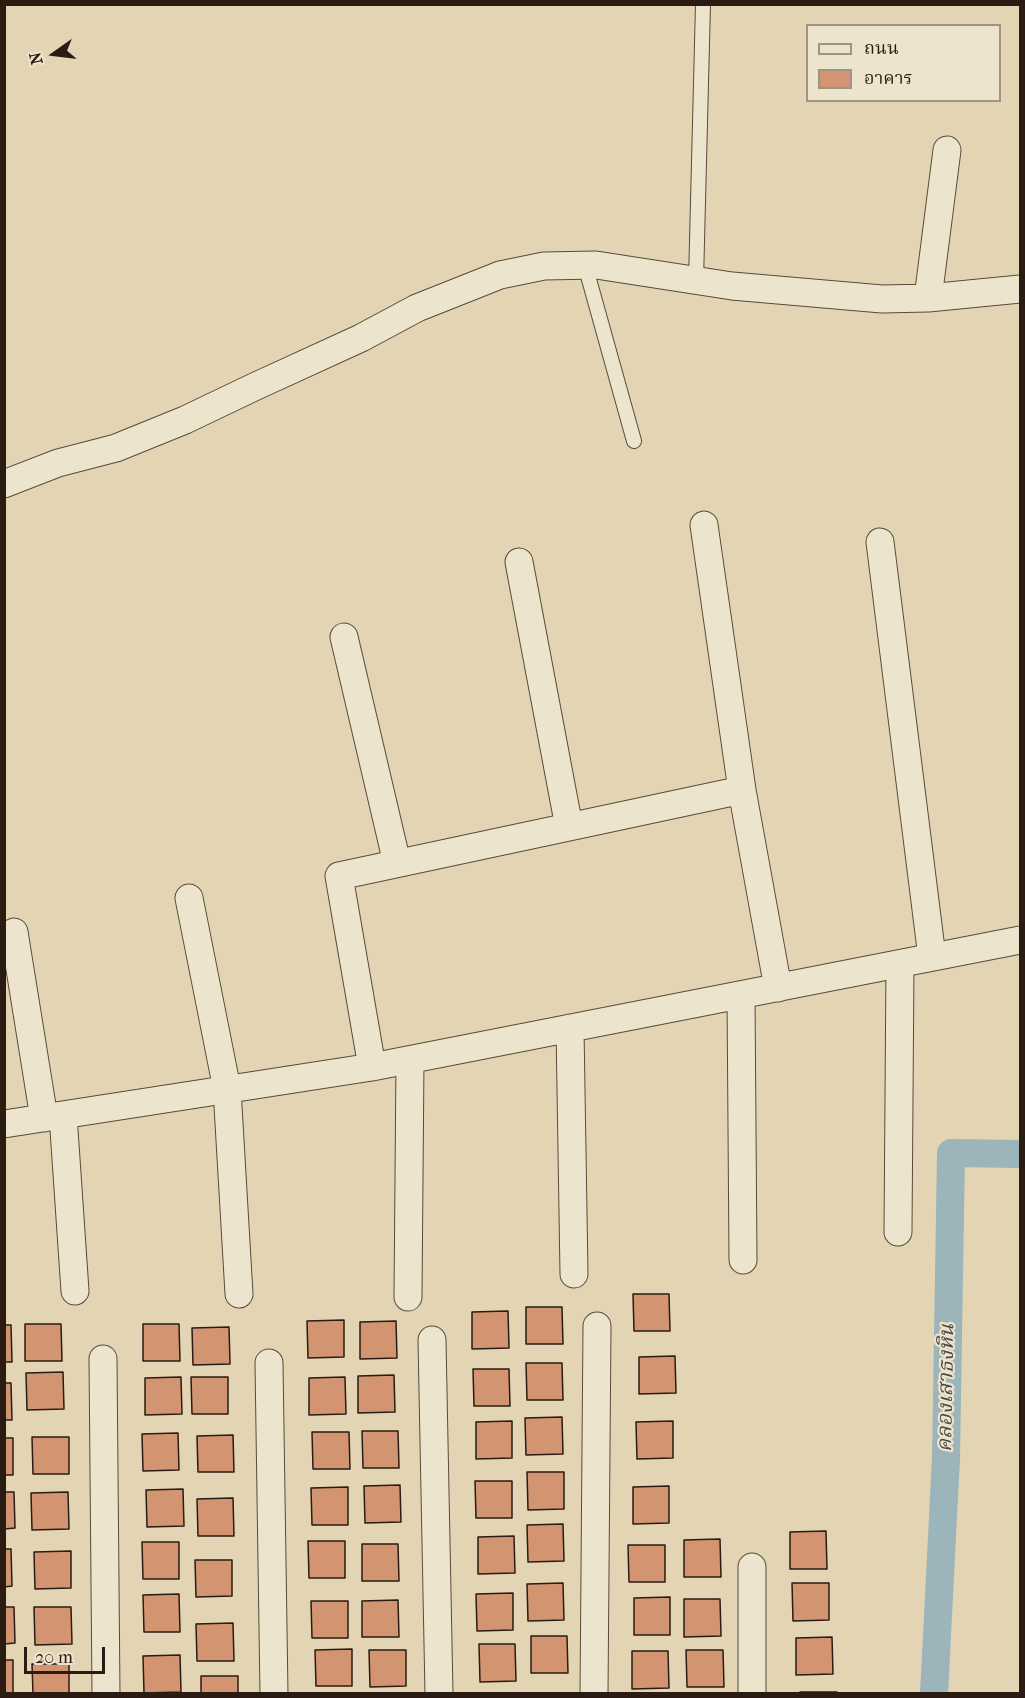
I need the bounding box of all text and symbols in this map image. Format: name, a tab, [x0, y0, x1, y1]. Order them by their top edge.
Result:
north arrow	[24, 24, 84, 84]
legend	[806, 24, 1001, 102]
text: ถนน	[864, 38, 899, 59]
text: N	[25, 50, 47, 67]
text: อาคาร	[864, 68, 913, 89]
water label: คลองเสาธงหิน	[933, 1324, 961, 1452]
scale bar	[27, 1635, 108, 1673]
text: 20 m	[35, 1647, 73, 1668]

